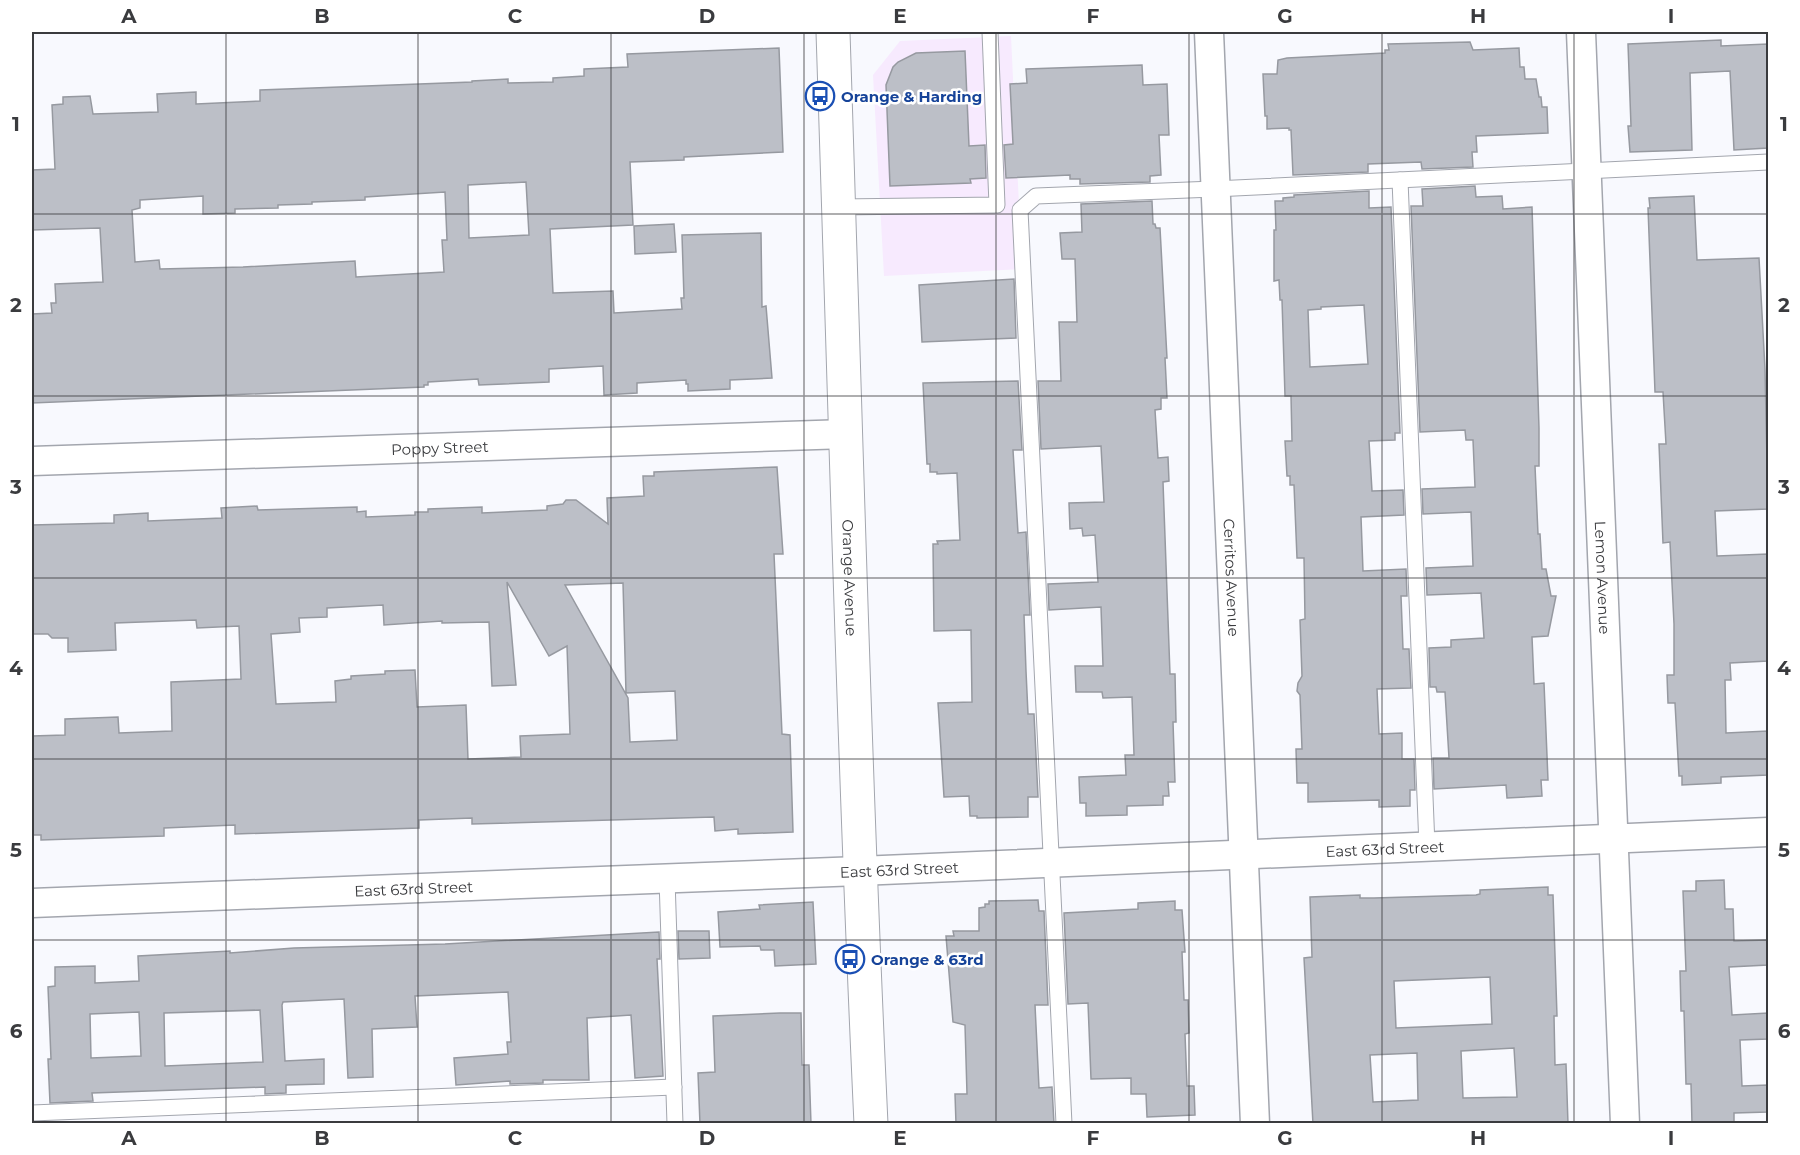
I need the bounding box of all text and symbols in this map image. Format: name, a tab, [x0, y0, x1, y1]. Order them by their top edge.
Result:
text: A	[120, 4, 137, 28]
text: B	[314, 4, 330, 28]
text: C	[508, 4, 523, 28]
text: D	[699, 4, 715, 28]
text: E	[893, 4, 907, 28]
text: F	[1087, 4, 1100, 28]
text: G	[1277, 4, 1293, 28]
text: H	[1470, 4, 1486, 28]
text: I	[1668, 4, 1674, 28]
bus stop icon: Orange & Harding	[804, 80, 836, 112]
place label: Orange & Harding	[841, 87, 982, 106]
text: 1	[12, 112, 20, 136]
text: 1	[1780, 112, 1788, 136]
text: 2	[10, 293, 22, 317]
text: 2	[1778, 293, 1790, 317]
street label: Poppy Street	[391, 436, 489, 459]
text: 3	[9, 475, 22, 499]
text: 3	[1777, 475, 1790, 499]
street label: Cerritos Avenue	[1220, 518, 1244, 637]
street label: Orange Avenue	[839, 519, 862, 636]
street label: Lemon Avenue	[1591, 520, 1615, 635]
text: 4	[9, 656, 23, 680]
text: 4	[1777, 656, 1791, 680]
street label: East 63rd Street	[1325, 836, 1445, 860]
text: 5	[10, 838, 22, 862]
text: 5	[1778, 838, 1790, 862]
street label: East 63rd Street	[839, 857, 959, 881]
street label: East 63rd Street	[354, 876, 474, 900]
bus stop icon: Orange & 63rd	[834, 943, 866, 975]
place label: Orange & 63rd	[871, 950, 984, 969]
text: 6	[10, 1019, 23, 1043]
text: 6	[1778, 1019, 1791, 1043]
text: A	[120, 1126, 137, 1150]
text: B	[314, 1126, 330, 1150]
text: C	[508, 1126, 523, 1150]
text: D	[699, 1126, 715, 1150]
text: E	[893, 1126, 907, 1150]
text: F	[1087, 1126, 1100, 1150]
text: G	[1277, 1126, 1293, 1150]
text: H	[1470, 1126, 1486, 1150]
text: I	[1668, 1126, 1674, 1150]

